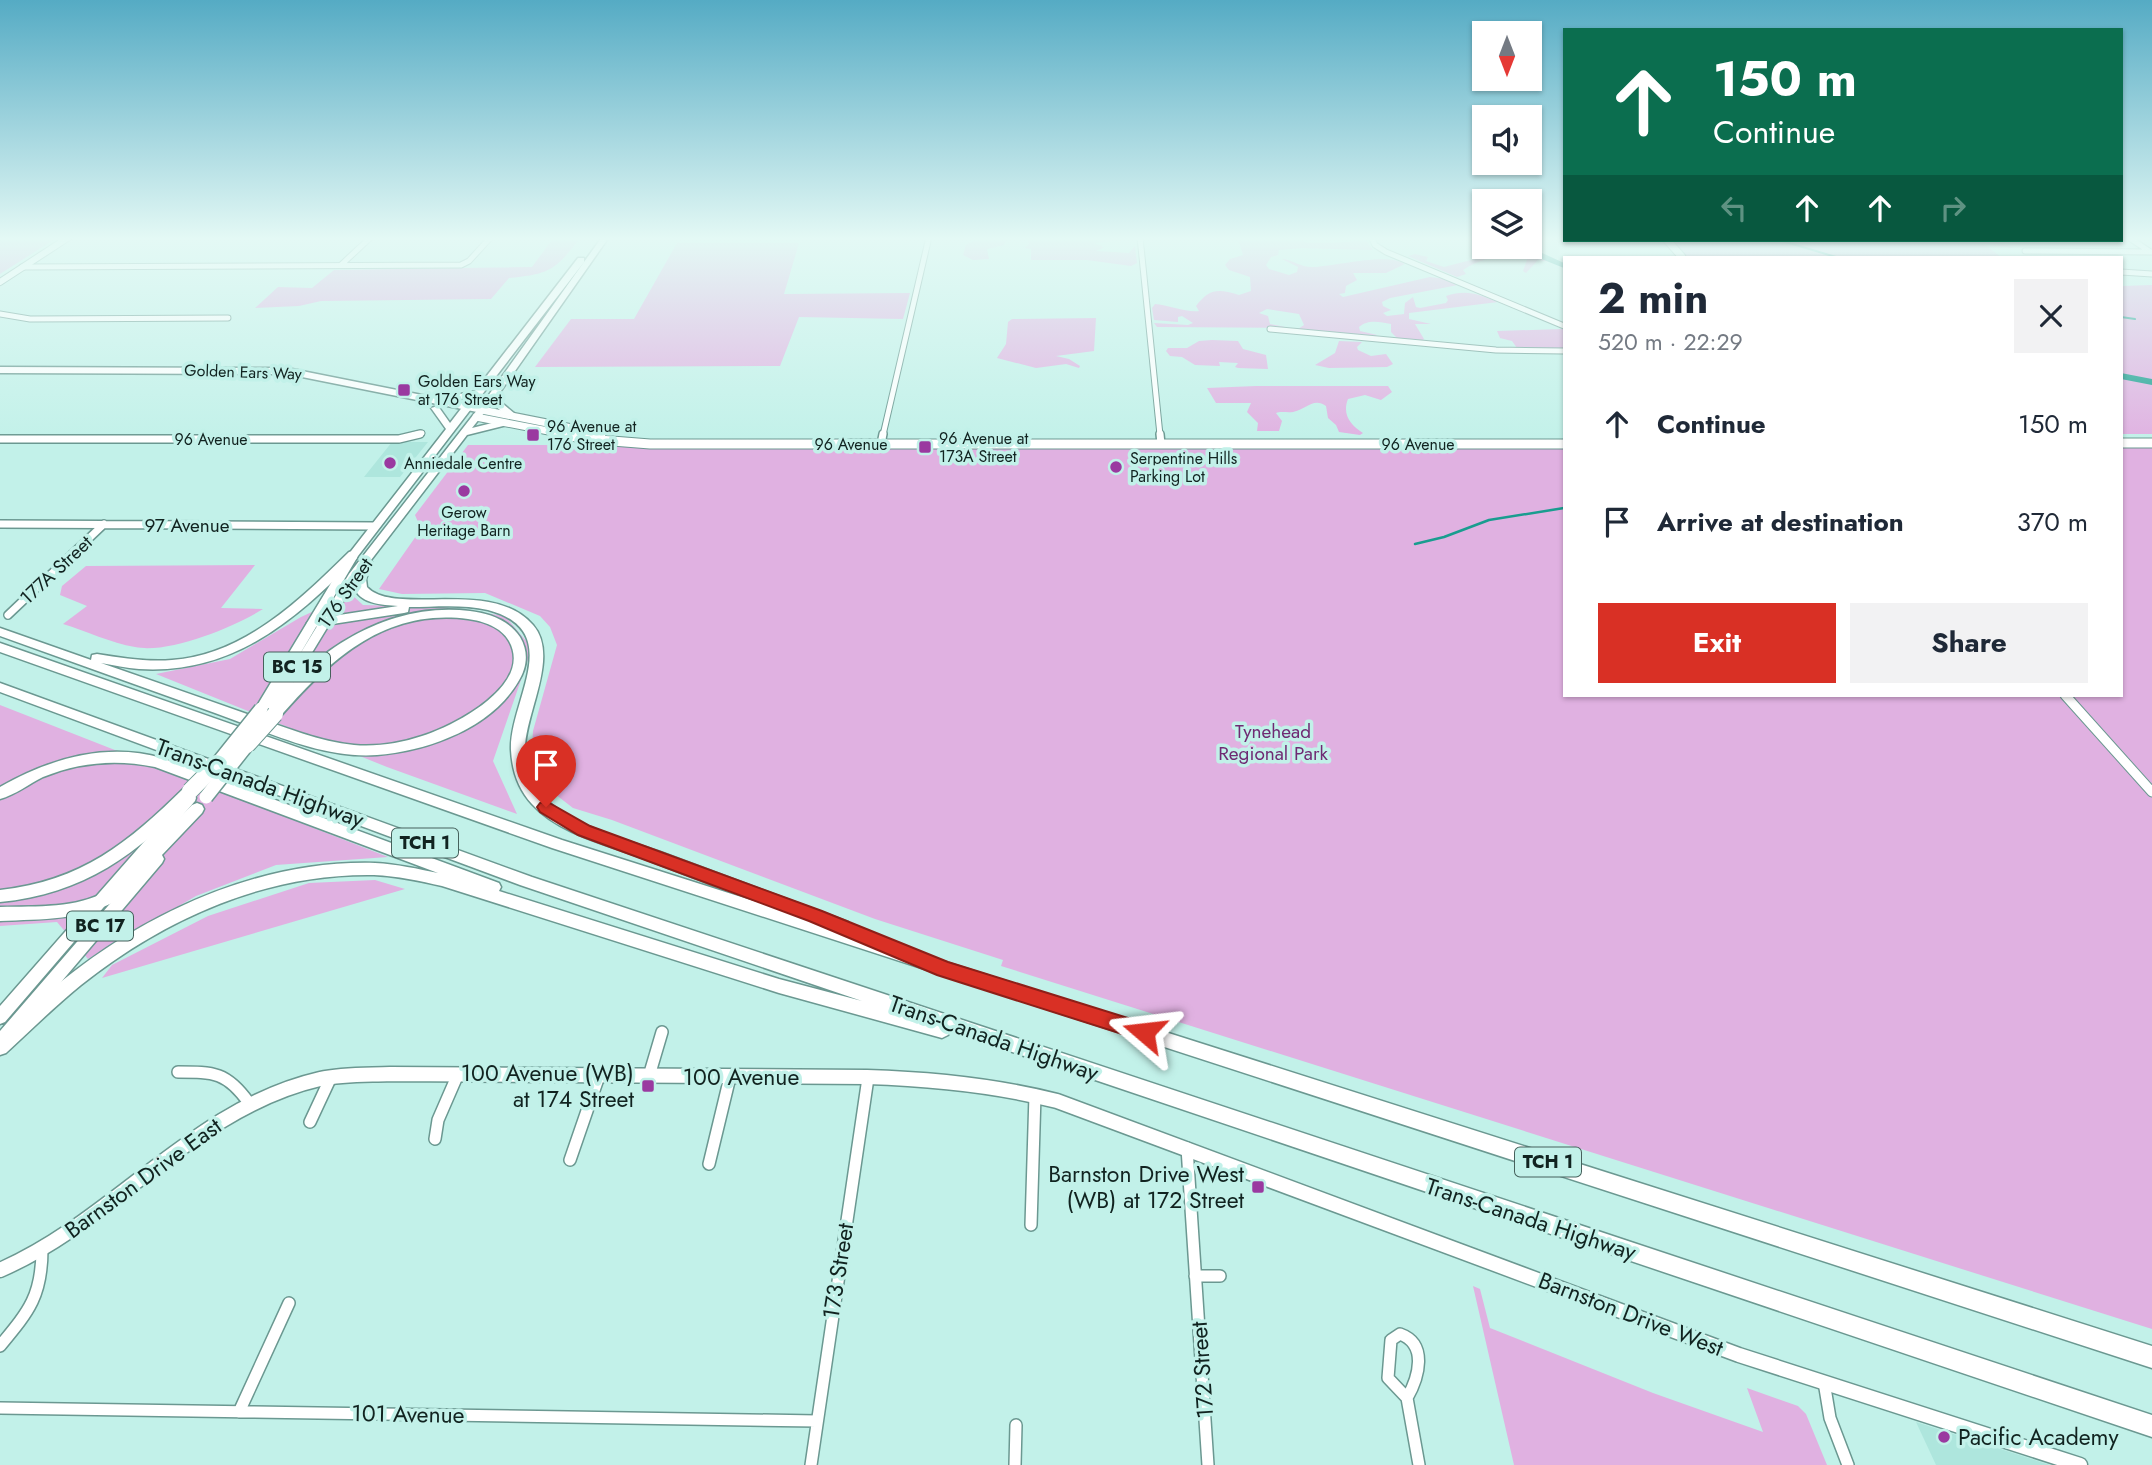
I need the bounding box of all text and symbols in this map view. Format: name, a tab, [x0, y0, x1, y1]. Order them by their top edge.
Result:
north arrow	[1472, 21, 1542, 91]
map controls	[1472, 21, 1542, 259]
text: 150 m	[1713, 44, 1857, 114]
icon: ahead	[1598, 56, 1689, 147]
button: sound	[1472, 105, 1542, 175]
text: Continue	[1713, 109, 1835, 155]
button: layers	[1472, 189, 1542, 259]
icon: left	[1715, 189, 1753, 227]
icon: ahead	[1788, 189, 1826, 227]
icon: ahead	[1861, 189, 1899, 227]
icon: right	[1934, 189, 1972, 227]
text: 2 min	[1598, 268, 1708, 329]
button: close	[2014, 279, 2088, 353]
text: 520 m · 22:29	[1598, 325, 1743, 359]
street label: Golden Ears Way	[184, 358, 303, 386]
place label: Golden Ears Way at 176 Street	[418, 370, 536, 411]
marker: Golden Ears Way at 176 Street	[396, 382, 412, 398]
icon: ahead	[1598, 405, 1636, 443]
text: Continue	[1657, 405, 1766, 443]
text: 150 m	[2018, 405, 2088, 443]
place label: 96 Avenue at 176 Street	[547, 415, 637, 456]
marker: 96 Avenue at 176 Street	[525, 427, 541, 443]
place label: 96 Avenue at 173A Street	[939, 427, 1029, 468]
street label: 96 Avenue	[174, 428, 248, 451]
street label: 96 Avenue	[814, 433, 888, 456]
street label: 96 Avenue	[1381, 433, 1455, 456]
marker: 96 Avenue at 173A Street	[917, 439, 933, 455]
place label: Serpentine Hills Parking Lot	[1130, 447, 1237, 488]
place label: Anniedale Centre	[404, 452, 522, 475]
marker: Anniedale Centre	[382, 455, 398, 471]
marker: Serpentine Hills Parking Lot	[1108, 459, 1124, 475]
marker: Gerow Heritage Barn	[456, 483, 472, 499]
place label: Gerow Heritage Barn	[417, 501, 511, 542]
icon: arrive	[1598, 503, 1636, 541]
text: Arrive at destination	[1657, 503, 1904, 541]
text: 370 m	[2017, 503, 2088, 541]
street label: 97 Avenue	[144, 512, 230, 539]
street label: 177A Street	[14, 529, 98, 611]
street label: 176 Street	[311, 552, 379, 634]
button: Exit	[1598, 603, 1836, 683]
button: Share	[1850, 603, 2088, 683]
road number: BC 15	[264, 652, 330, 682]
park label: Tynehead Regional Park	[1218, 718, 1328, 767]
street label: Trans-Canada Highway	[151, 730, 370, 837]
pin	[516, 735, 576, 807]
icon: arrive	[527, 746, 565, 784]
road number: TCH 1	[392, 828, 458, 858]
road number: BC 17	[67, 911, 133, 940]
street label: Trans-Canada Highway	[885, 986, 1104, 1090]
position arrow	[1107, 995, 1181, 1069]
place label: 100 Avenue (WB) at 174 Street	[461, 1056, 634, 1116]
street label: 100 Avenue	[683, 1060, 799, 1094]
marker: 100 Avenue (WB) at 174 Street	[640, 1078, 656, 1094]
street label: Barnston Drive East	[57, 1109, 229, 1247]
road number: TCH 1	[1515, 1148, 1581, 1176]
place label: Barnston Drive West (WB) at 172 Street	[1048, 1157, 1244, 1217]
street label: Trans-Canada Highway	[1422, 1169, 1641, 1269]
marker: Barnston Drive West (WB) at 172 Street	[1250, 1179, 1266, 1195]
street label: 173 Street	[814, 1220, 862, 1321]
street label: Barnston Drive West	[1534, 1263, 1729, 1365]
street label: 172 Street	[1182, 1320, 1222, 1420]
street label: 101 Avenue	[351, 1396, 465, 1432]
place label: Pacific Academy	[1958, 1420, 2119, 1454]
marker: Pacific Academy	[1936, 1429, 1952, 1445]

